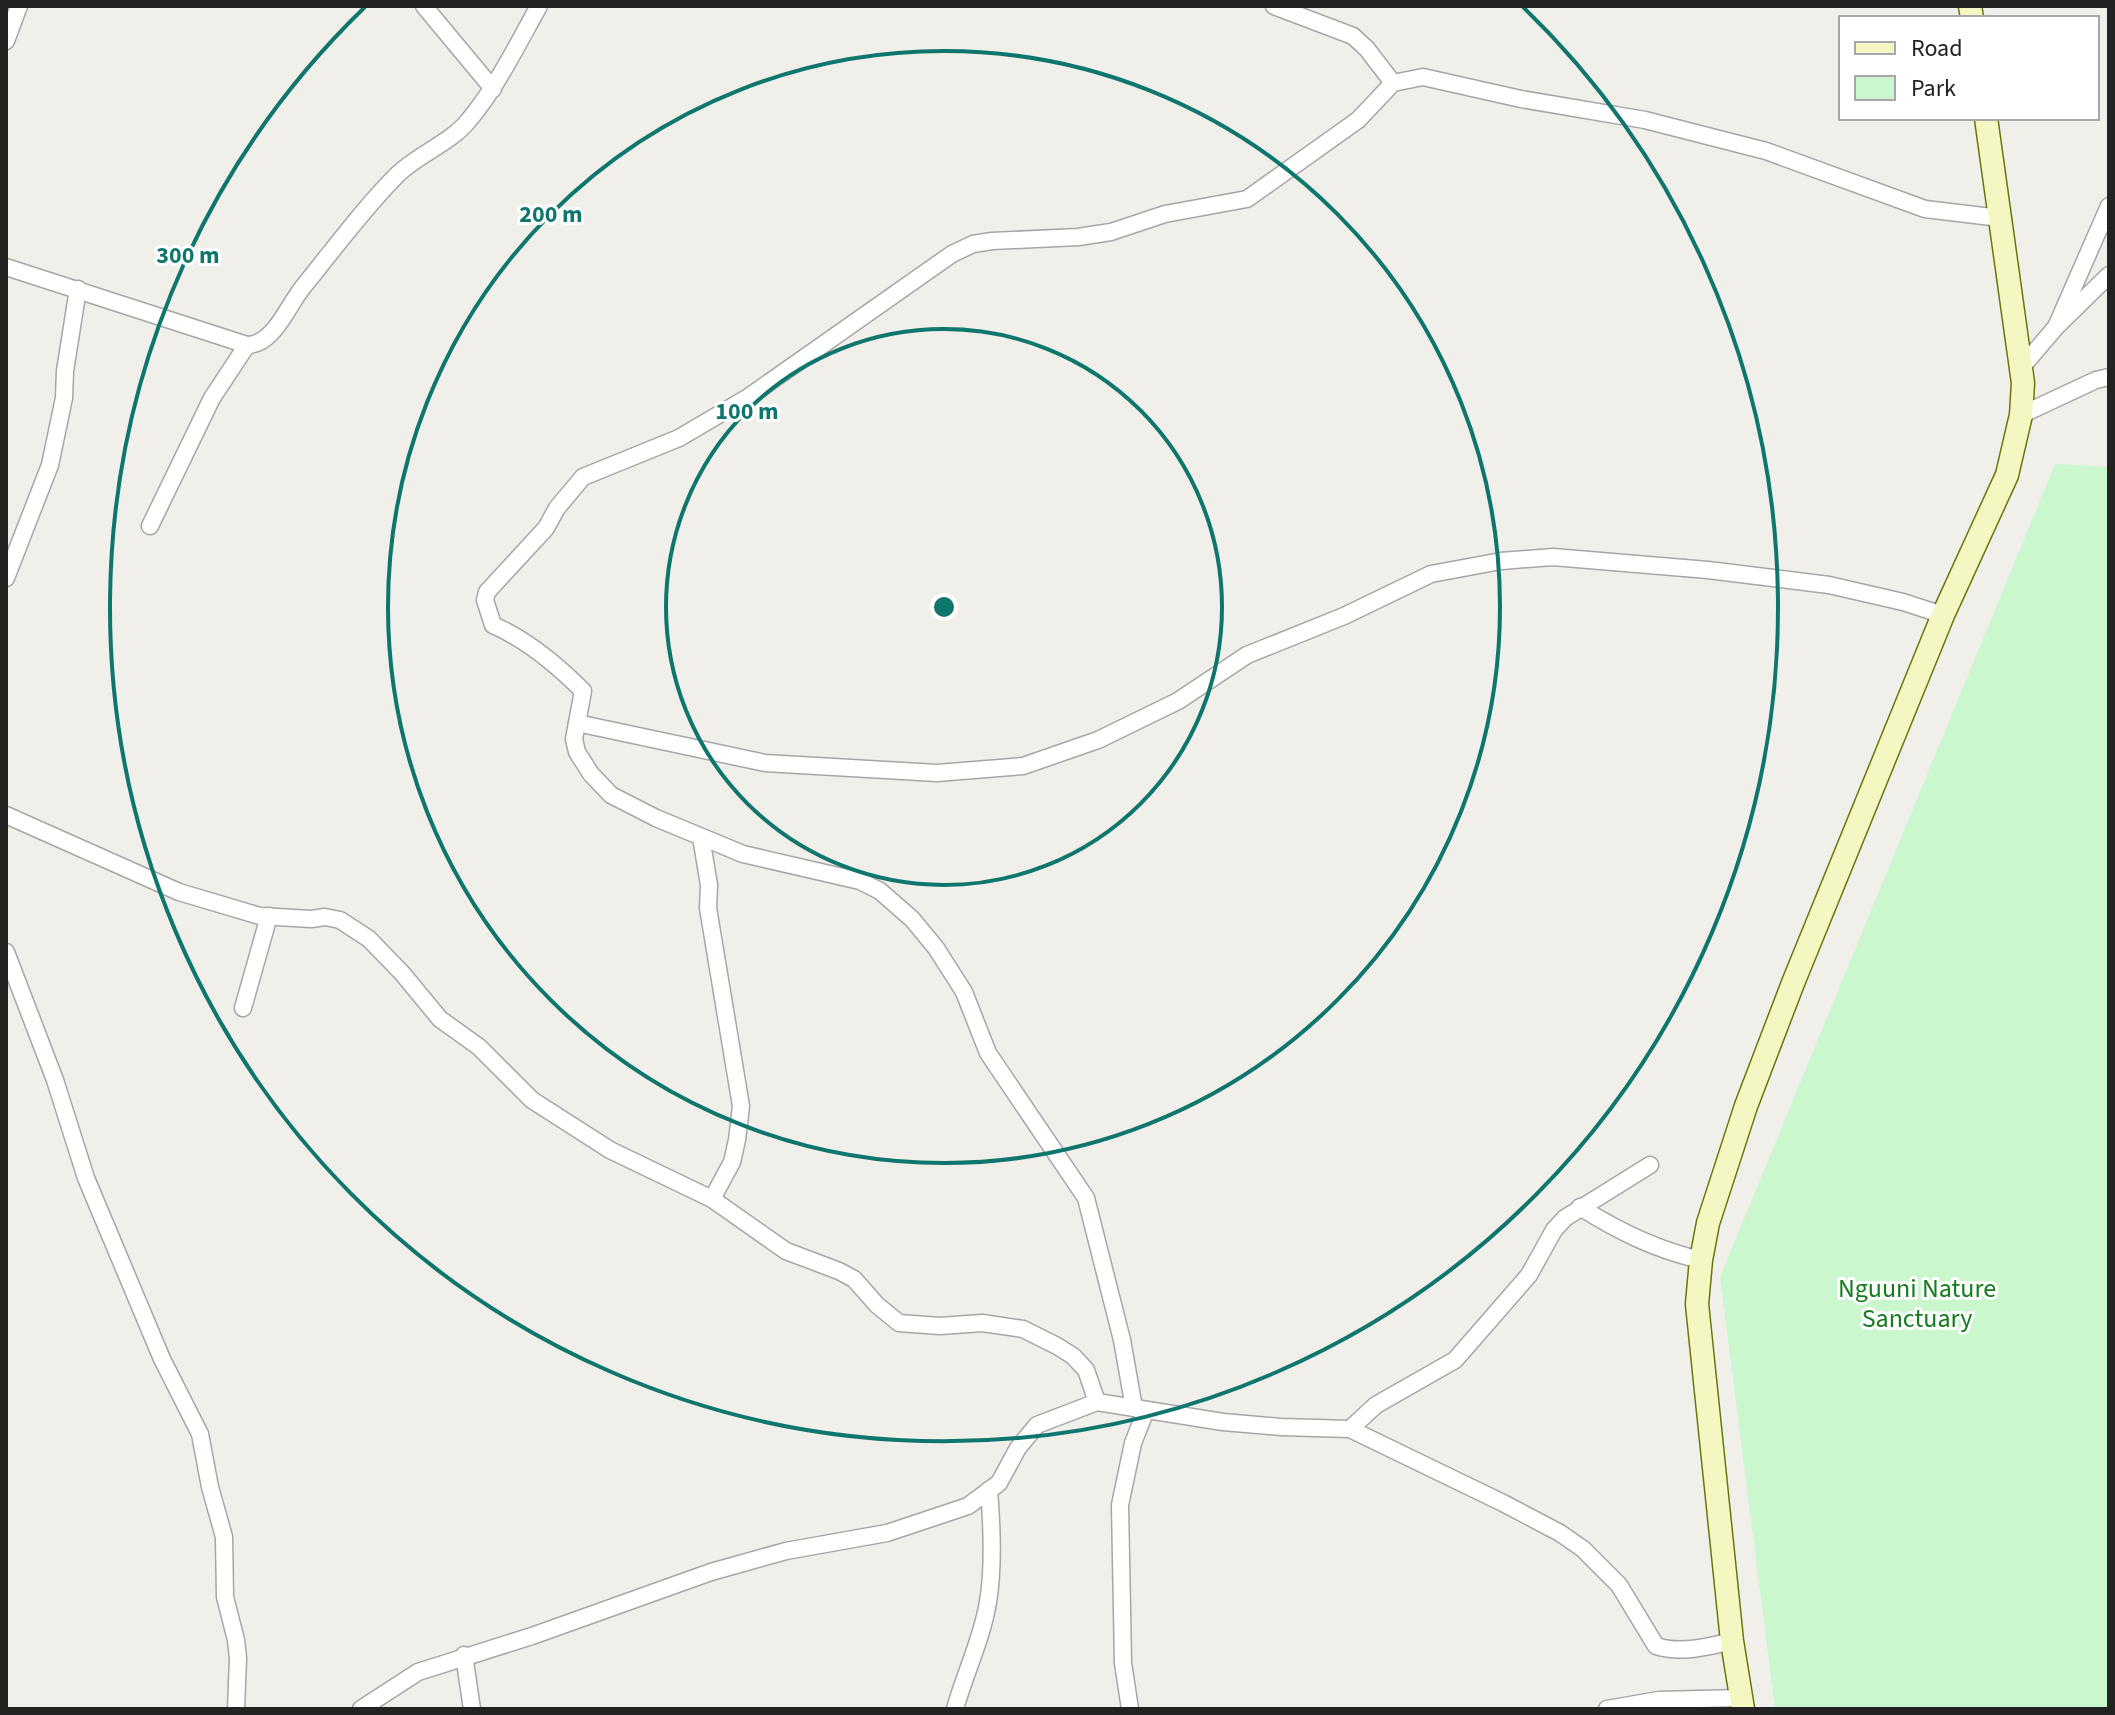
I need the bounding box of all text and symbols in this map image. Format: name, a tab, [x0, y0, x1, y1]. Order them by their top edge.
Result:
legend	[1839, 16, 2099, 120]
text: Road	[1911, 31, 1963, 66]
text: Park	[1911, 71, 1956, 106]
text: 200 m	[519, 197, 583, 232]
text: 300 m	[156, 238, 220, 273]
text: 100 m	[715, 394, 779, 429]
centre of rings	[930, 593, 958, 621]
park label: Nguuni Nature Sanctuary	[1838, 1270, 1996, 1337]

